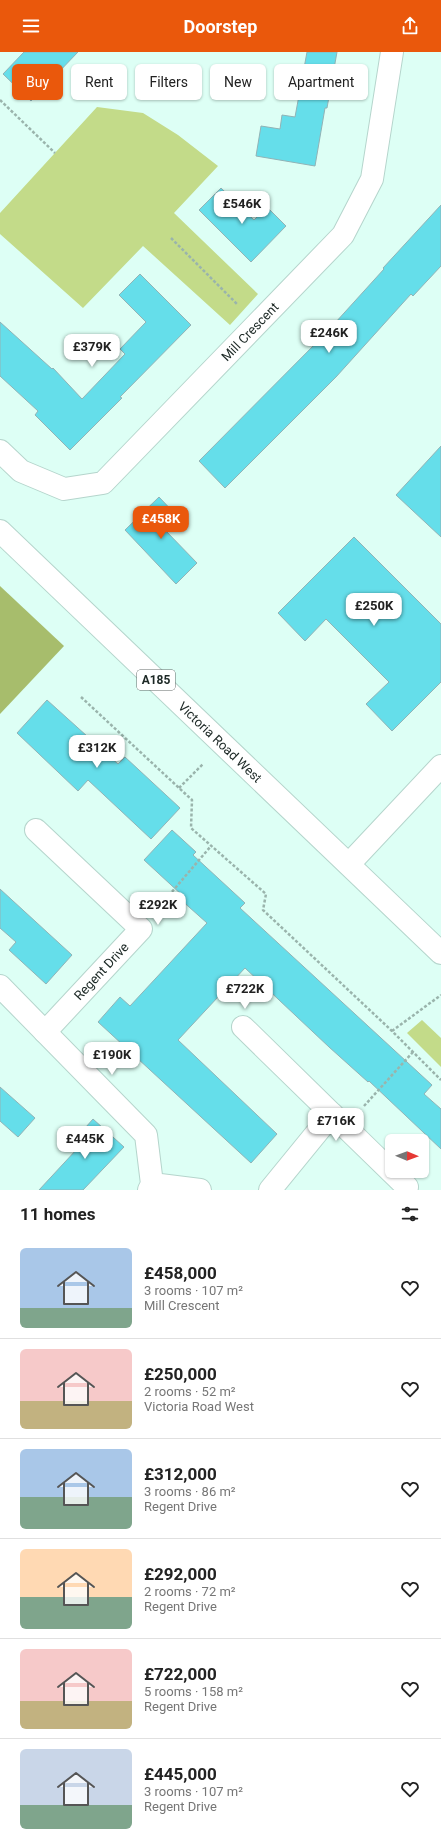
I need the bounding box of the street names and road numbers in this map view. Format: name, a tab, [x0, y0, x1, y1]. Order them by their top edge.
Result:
street label: Mill Crescent	[218, 299, 282, 364]
road number: A185	[137, 670, 175, 690]
street label: Victoria Road West	[175, 699, 265, 786]
street label: Regent Drive	[71, 939, 132, 1003]

